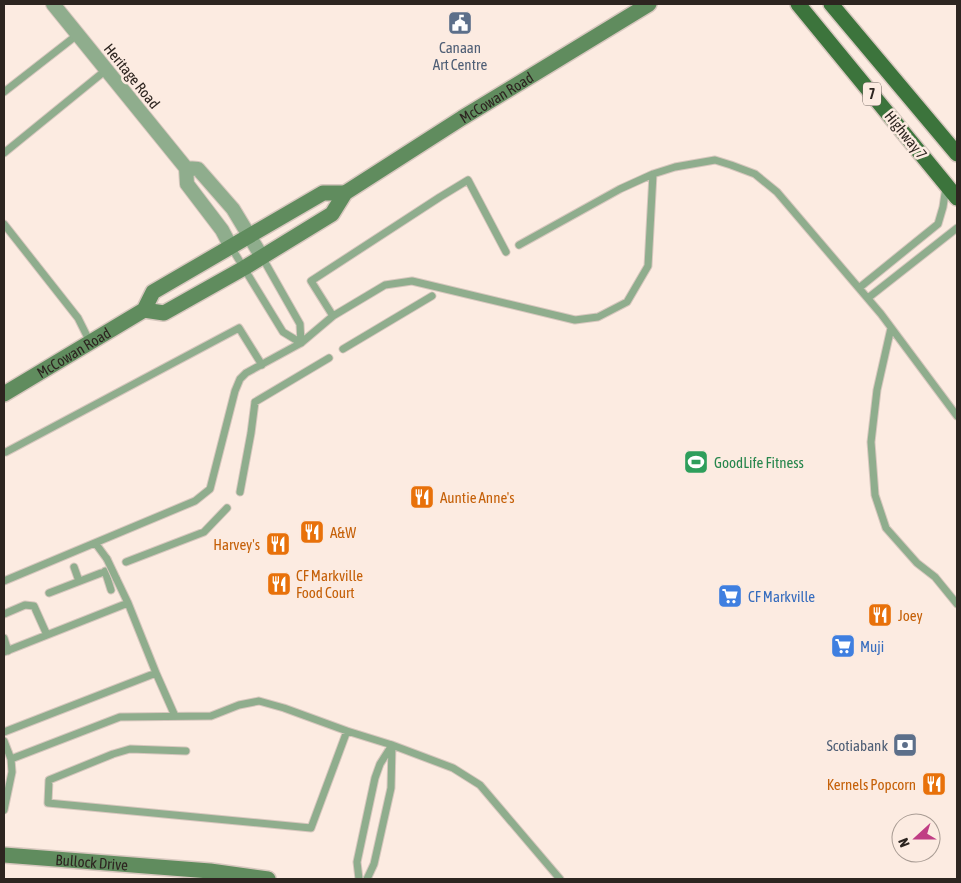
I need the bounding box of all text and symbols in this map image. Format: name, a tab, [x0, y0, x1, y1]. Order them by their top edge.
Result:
public building icon: Canaan Art Centre	[447, 10, 473, 36]
place label: Canaan Art Centre	[433, 39, 487, 73]
street label: Heritage Road	[101, 40, 163, 112]
street label: McCowan Road	[456, 68, 536, 126]
road number: 7	[863, 82, 881, 106]
street label: Highway 7	[881, 108, 931, 162]
street label: McCowan Road	[33, 324, 113, 381]
sports icon: GoodLife Fitness	[683, 449, 709, 475]
place label: GoodLife Fitness	[714, 454, 804, 471]
restaurant icon: Auntie Anne's	[409, 484, 435, 510]
place label: Auntie Anne's	[440, 489, 515, 506]
restaurant icon: A&W	[299, 519, 325, 545]
place label: A&W	[330, 524, 356, 541]
restaurant icon: Harvey's	[265, 531, 291, 557]
place label: Harvey's	[213, 536, 260, 553]
place label: CF Markville Food Court	[296, 567, 363, 601]
restaurant icon: CF Markville Food Court	[266, 571, 292, 597]
supermarket icon: CF Markville	[717, 583, 743, 609]
place label: CF Markville	[748, 588, 815, 605]
restaurant icon: Joey	[867, 602, 893, 628]
place label: Joey	[898, 607, 923, 624]
supermarket icon: Muji	[830, 633, 856, 659]
place label: Muji	[860, 638, 884, 655]
bank icon: Scotiabank	[892, 732, 918, 758]
place label: Scotiabank	[826, 737, 888, 754]
restaurant icon: Kernels Popcorn	[921, 771, 947, 797]
place label: Kernels Popcorn	[827, 776, 916, 793]
north arrow	[891, 813, 941, 863]
text: N	[895, 836, 913, 849]
street label: Bullock Drive	[55, 851, 129, 873]

